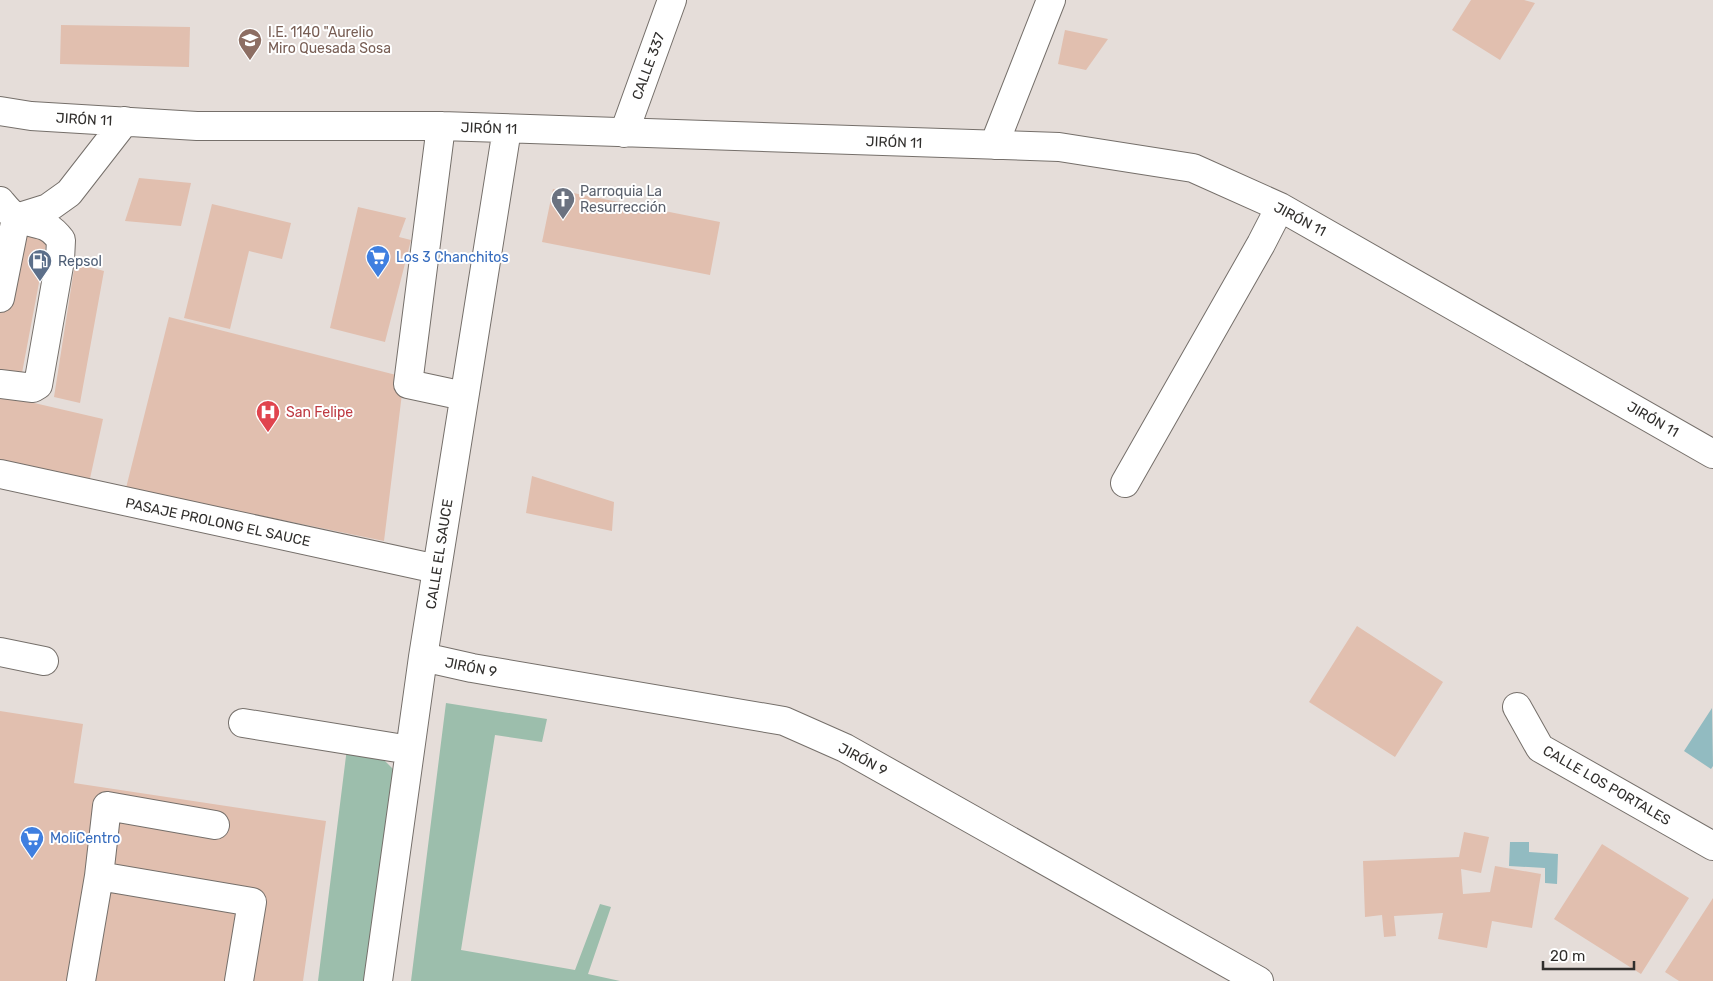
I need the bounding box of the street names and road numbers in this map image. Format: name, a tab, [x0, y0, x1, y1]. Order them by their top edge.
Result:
street label: CALLE 337	[628, 30, 668, 102]
street label: JIRÓN 11	[55, 109, 113, 129]
street label: JIRÓN 11	[460, 118, 518, 138]
street label: JIRÓN 11	[865, 132, 923, 152]
street label: JIRÓN 11	[1271, 198, 1329, 240]
street label: JIRÓN 11	[1624, 397, 1682, 441]
street label: PASAJE PROLONG EL SAUCE	[124, 495, 312, 550]
street label: CALLE EL SAUCE	[422, 498, 457, 610]
street label: JIRÓN 9	[443, 653, 499, 681]
street label: JIRÓN 9	[835, 739, 891, 779]
street label: CALLE LOS PORTALES	[1540, 742, 1674, 829]

